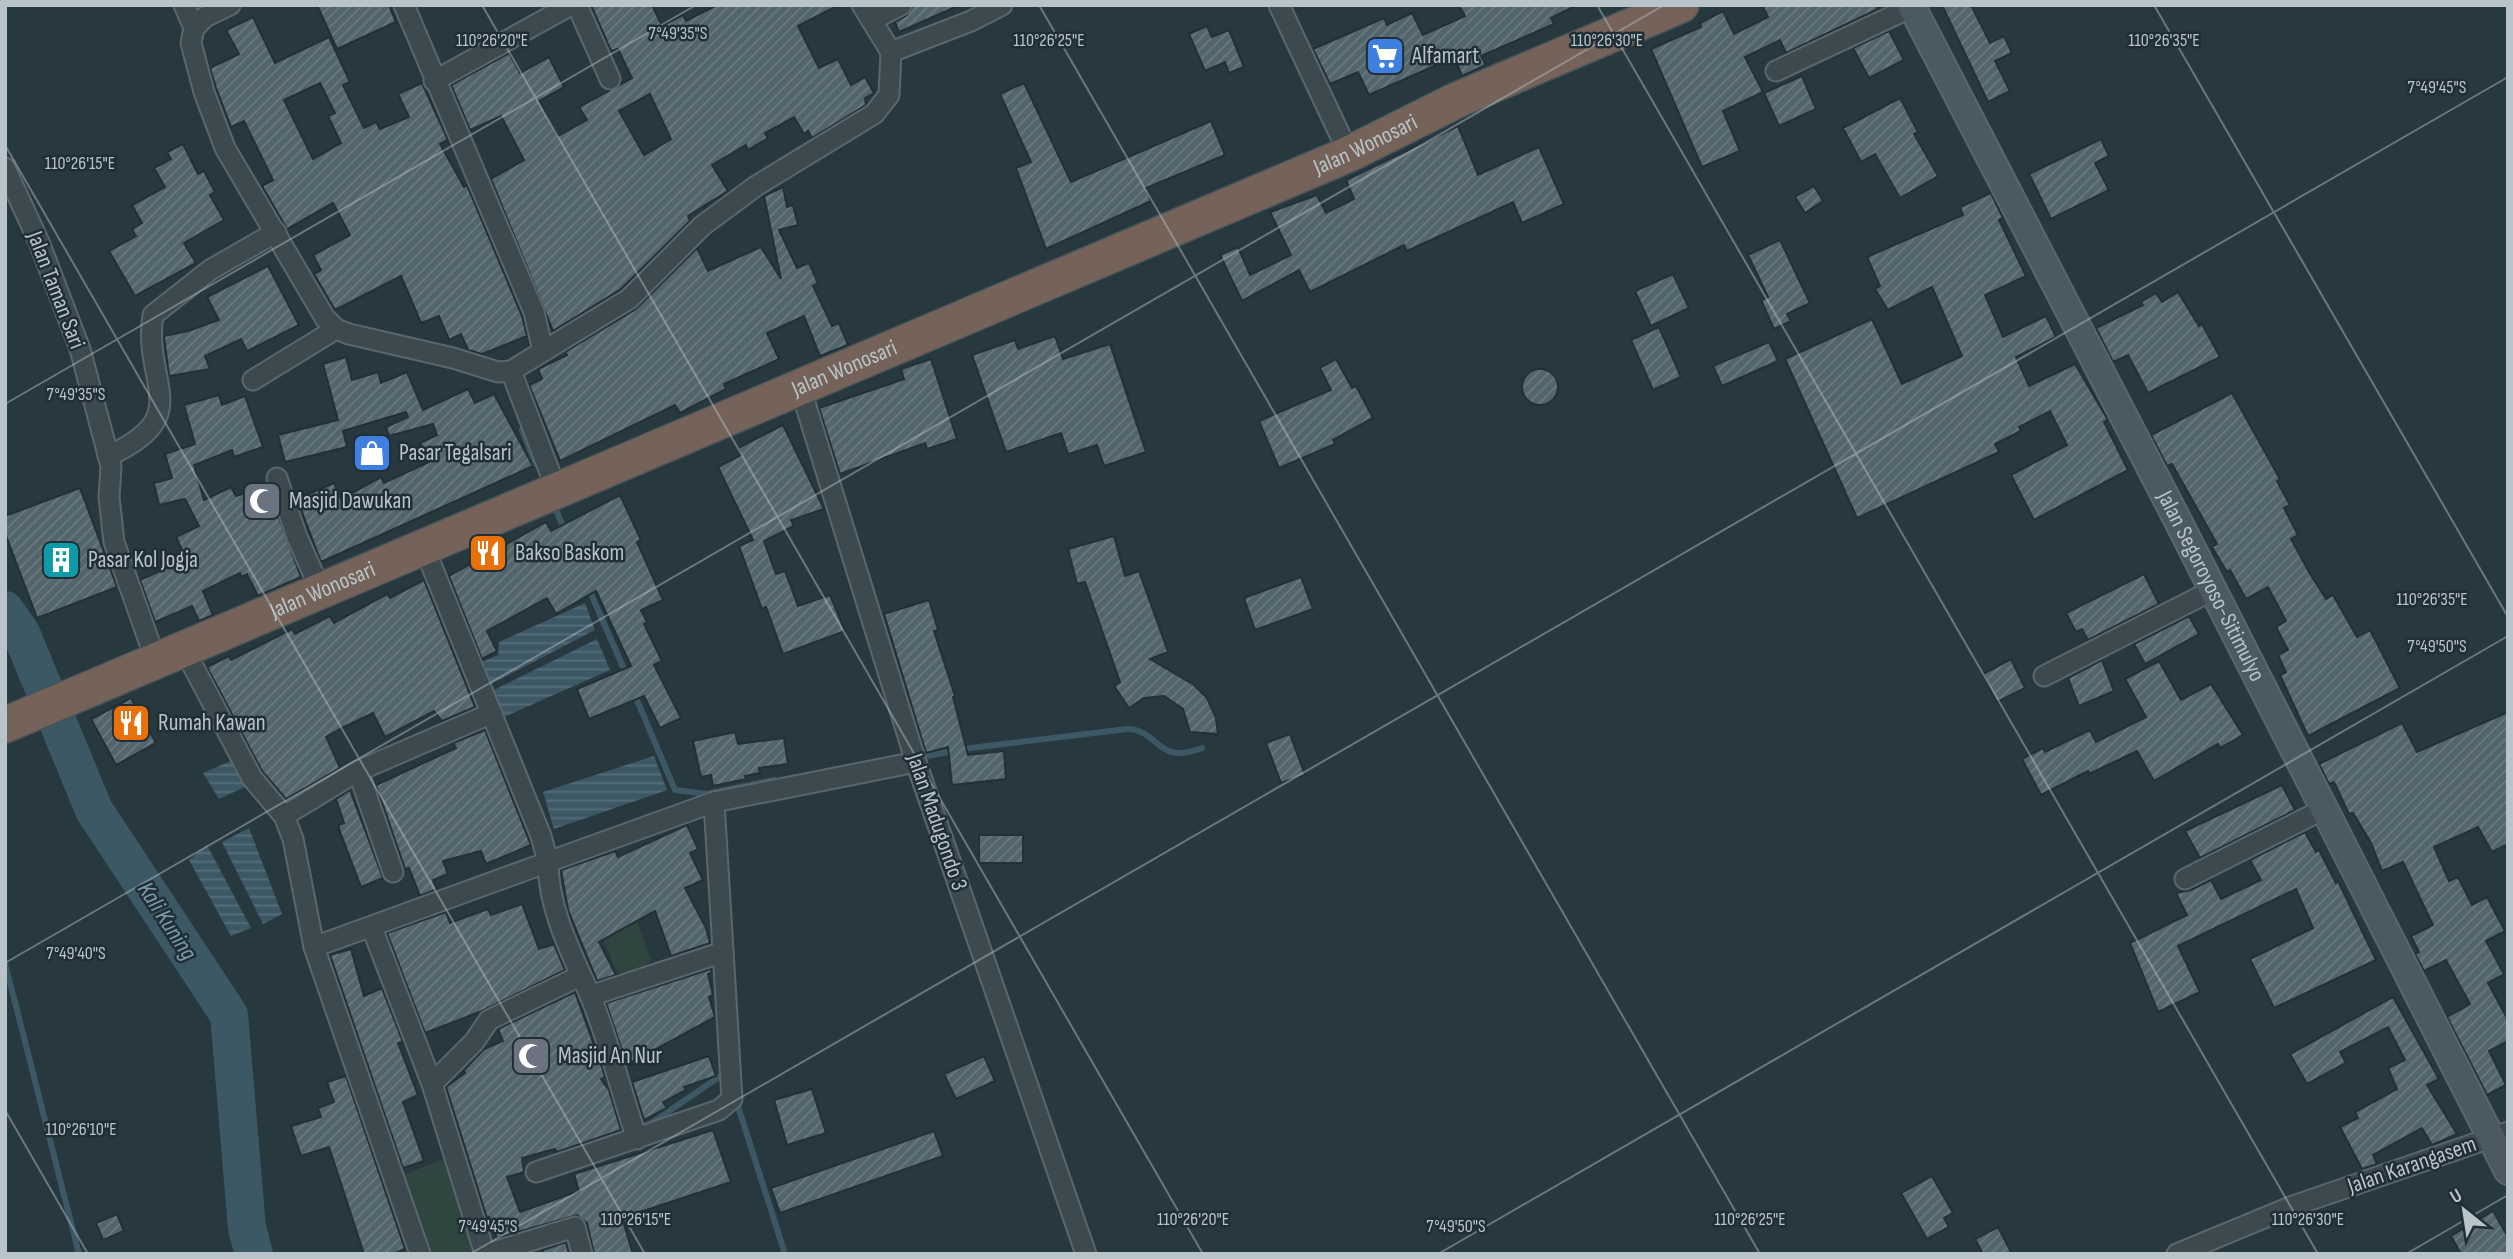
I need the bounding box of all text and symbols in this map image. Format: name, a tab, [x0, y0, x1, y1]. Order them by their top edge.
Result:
text: 7°49'35"S	[649, 23, 708, 44]
text: 110°26'20"E	[456, 30, 528, 51]
text: 110°26'25"E	[1013, 30, 1085, 51]
text: 110°26'30"E	[1571, 30, 1643, 51]
text: 110°26'35"E	[2128, 30, 2200, 51]
supermarket icon: Alfamart	[1364, 35, 1406, 77]
place label: Alfamart	[1411, 42, 1479, 70]
text: 7°49'45"S	[2408, 77, 2467, 98]
street label: Jalan Wonosari	[1308, 108, 1422, 182]
text: 110°26'15"E	[45, 153, 115, 174]
street label: Jalan Taman Sari	[20, 226, 91, 353]
street label: Jalan Wonosari	[787, 334, 901, 404]
text: 7°49'35"S	[47, 384, 106, 405]
shop icon: Pasar Tegalsari	[351, 432, 393, 474]
place label: Pasar Tegalsari	[399, 439, 512, 467]
mosque icon: Masjid Dawukan	[241, 480, 283, 522]
street label: Jalan Segoroyoso-Sitimulyo	[2150, 485, 2271, 686]
place label: Masjid Dawukan	[289, 487, 411, 515]
restaurant icon: Bakso Baskom	[467, 532, 509, 574]
building icon: Pasar Kol Jogja	[40, 539, 82, 581]
place label: Bakso Baskom	[515, 539, 624, 567]
place label: Pasar Kol Jogja	[88, 546, 198, 574]
street label: Jalan Wonosari	[265, 555, 379, 625]
text: 110°26'35"E	[2396, 589, 2468, 610]
text: 7°49'50"S	[2407, 636, 2467, 657]
restaurant icon: Rumah Kawan	[110, 702, 152, 744]
place label: Rumah Kawan	[158, 709, 266, 737]
street label: Jalan Madugondo 3	[900, 749, 973, 894]
water label: Kali Kuning	[131, 876, 203, 966]
text: 7°49'40"S	[46, 943, 106, 964]
mosque icon: Masjid An Nur	[510, 1035, 552, 1077]
place label: Masjid An Nur	[558, 1042, 663, 1070]
text: 110°26'10"E	[45, 1119, 117, 1140]
street label: Jalan Karangasem	[2343, 1130, 2480, 1200]
north arrow	[2429, 1175, 2499, 1245]
text: U	[2446, 1184, 2466, 1209]
text: 110°26'15"E	[601, 1209, 671, 1230]
text: 110°26'20"E	[1157, 1209, 1229, 1230]
text: 110°26'25"E	[1714, 1209, 1786, 1230]
text: 110°26'30"E	[2272, 1209, 2344, 1230]
text: 7°49'45"S	[459, 1216, 518, 1237]
text: 7°49'50"S	[1426, 1216, 1486, 1237]

